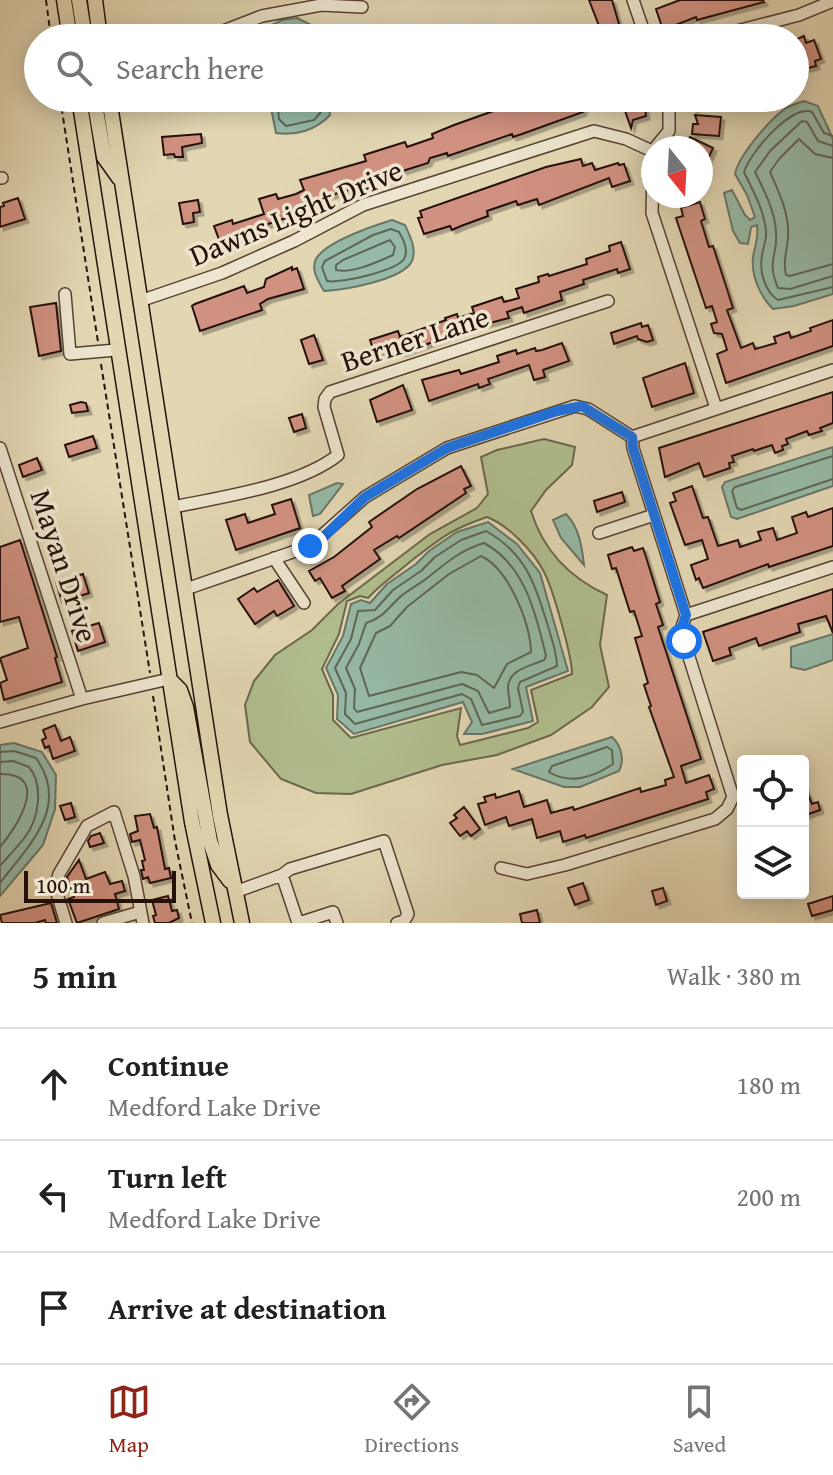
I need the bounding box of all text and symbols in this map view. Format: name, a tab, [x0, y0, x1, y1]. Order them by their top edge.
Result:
search box	[24, 24, 809, 112]
icon: search	[52, 46, 96, 90]
text: Search here	[116, 46, 264, 90]
north arrow	[641, 136, 713, 208]
street label: Dawns Light Drive	[182, 147, 409, 277]
street label: Berner Lane	[335, 293, 494, 383]
street label: Mayan Drive	[20, 484, 110, 648]
route end	[292, 528, 328, 564]
route start	[666, 623, 702, 659]
map controls	[737, 755, 809, 899]
button: locate	[737, 755, 809, 827]
button: layers	[737, 827, 809, 899]
scale bar	[24, 867, 176, 903]
text: 100 m	[36, 869, 91, 901]
text: 5 min	[32, 951, 117, 1000]
text: Walk · 380 m	[667, 956, 801, 995]
text: Continue	[108, 1043, 229, 1087]
icon: ahead	[32, 1062, 76, 1106]
text: 180 m	[736, 1065, 801, 1104]
text: Medford Lake Drive	[108, 1087, 321, 1126]
text: Turn left	[108, 1155, 227, 1199]
icon: left	[32, 1174, 76, 1218]
text: 200 m	[736, 1177, 801, 1216]
text: Medford Lake Drive	[108, 1199, 321, 1238]
icon: arrive	[32, 1286, 76, 1330]
text: Arrive at destination	[108, 1286, 386, 1330]
tab: Map	[107, 1380, 151, 1460]
tab: Directions	[365, 1380, 459, 1460]
tab: Saved	[673, 1380, 726, 1460]

